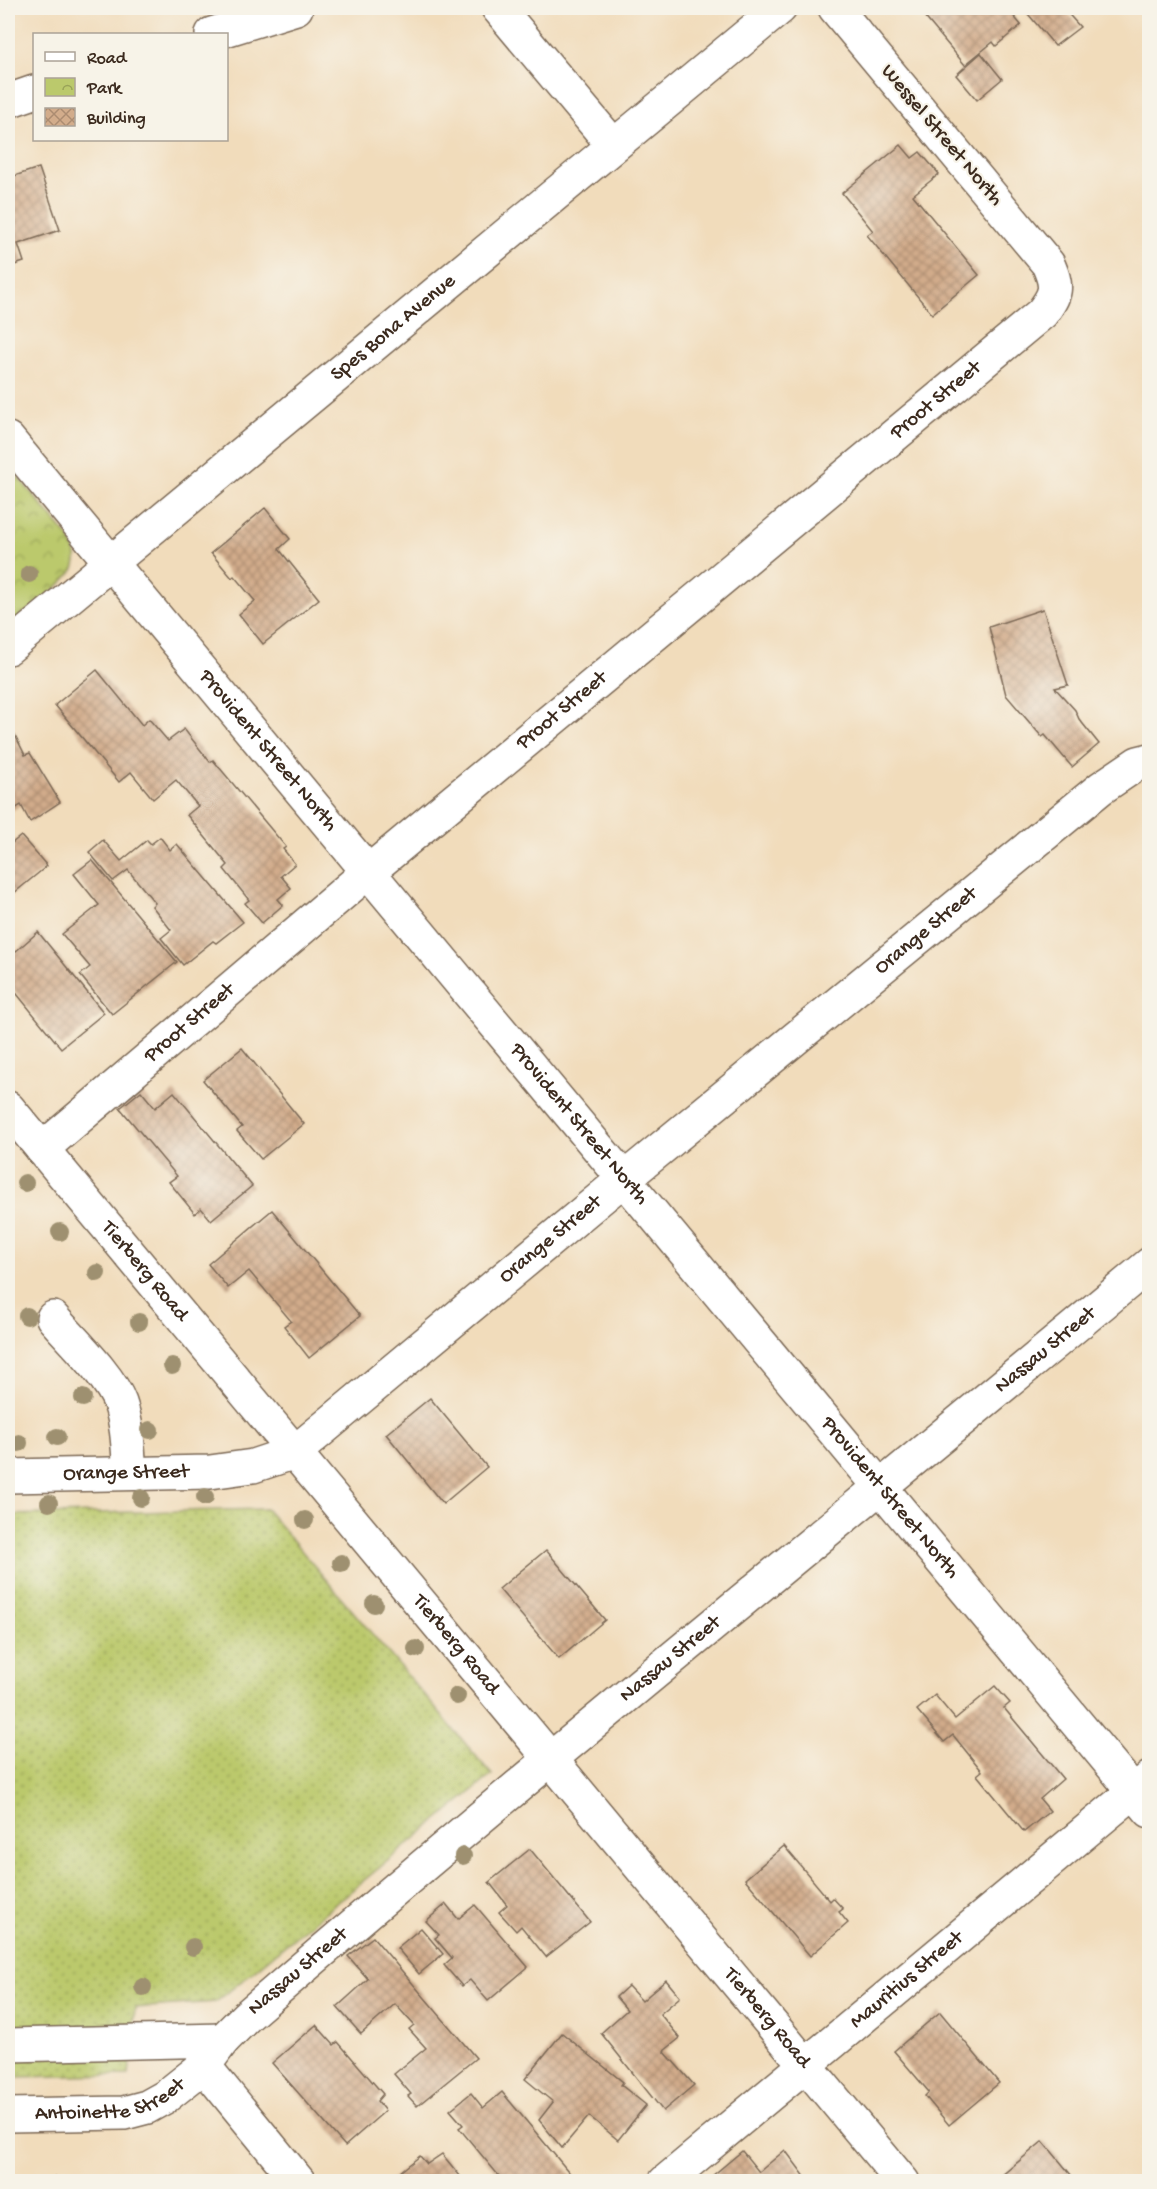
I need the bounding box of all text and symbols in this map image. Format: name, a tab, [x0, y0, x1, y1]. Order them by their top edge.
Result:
legend	[33, 33, 228, 141]
text: Road	[87, 49, 128, 70]
street label: Wessel Street North	[874, 60, 1008, 212]
text: Park	[86, 79, 123, 100]
text: Building	[86, 109, 146, 130]
street label: Spes Bona Avenue	[326, 268, 462, 387]
street label: Proot Street	[885, 354, 989, 446]
street label: Provident Street North	[192, 664, 342, 837]
street label: Proot Street	[511, 665, 614, 757]
street label: Orange Street	[870, 880, 985, 981]
street label: Proot Street	[139, 977, 242, 1069]
street label: Provident Street North	[503, 1038, 653, 1211]
street label: Orange Street	[494, 1188, 609, 1289]
street label: Tierberg Road	[95, 1216, 194, 1328]
street label: Nassau Street	[990, 1300, 1103, 1400]
street label: Provident Street North	[814, 1411, 964, 1584]
street label: Orange Street	[63, 1460, 191, 1487]
street label: Tierberg Road	[406, 1589, 506, 1702]
street label: Nassau Street	[615, 1609, 728, 1709]
street label: Nassau Street	[243, 1921, 355, 2022]
street label: Mauritius Street	[845, 1924, 971, 2035]
street label: Tierberg Road	[717, 1962, 817, 2075]
street label: Antoinette Street	[35, 2072, 192, 2127]

